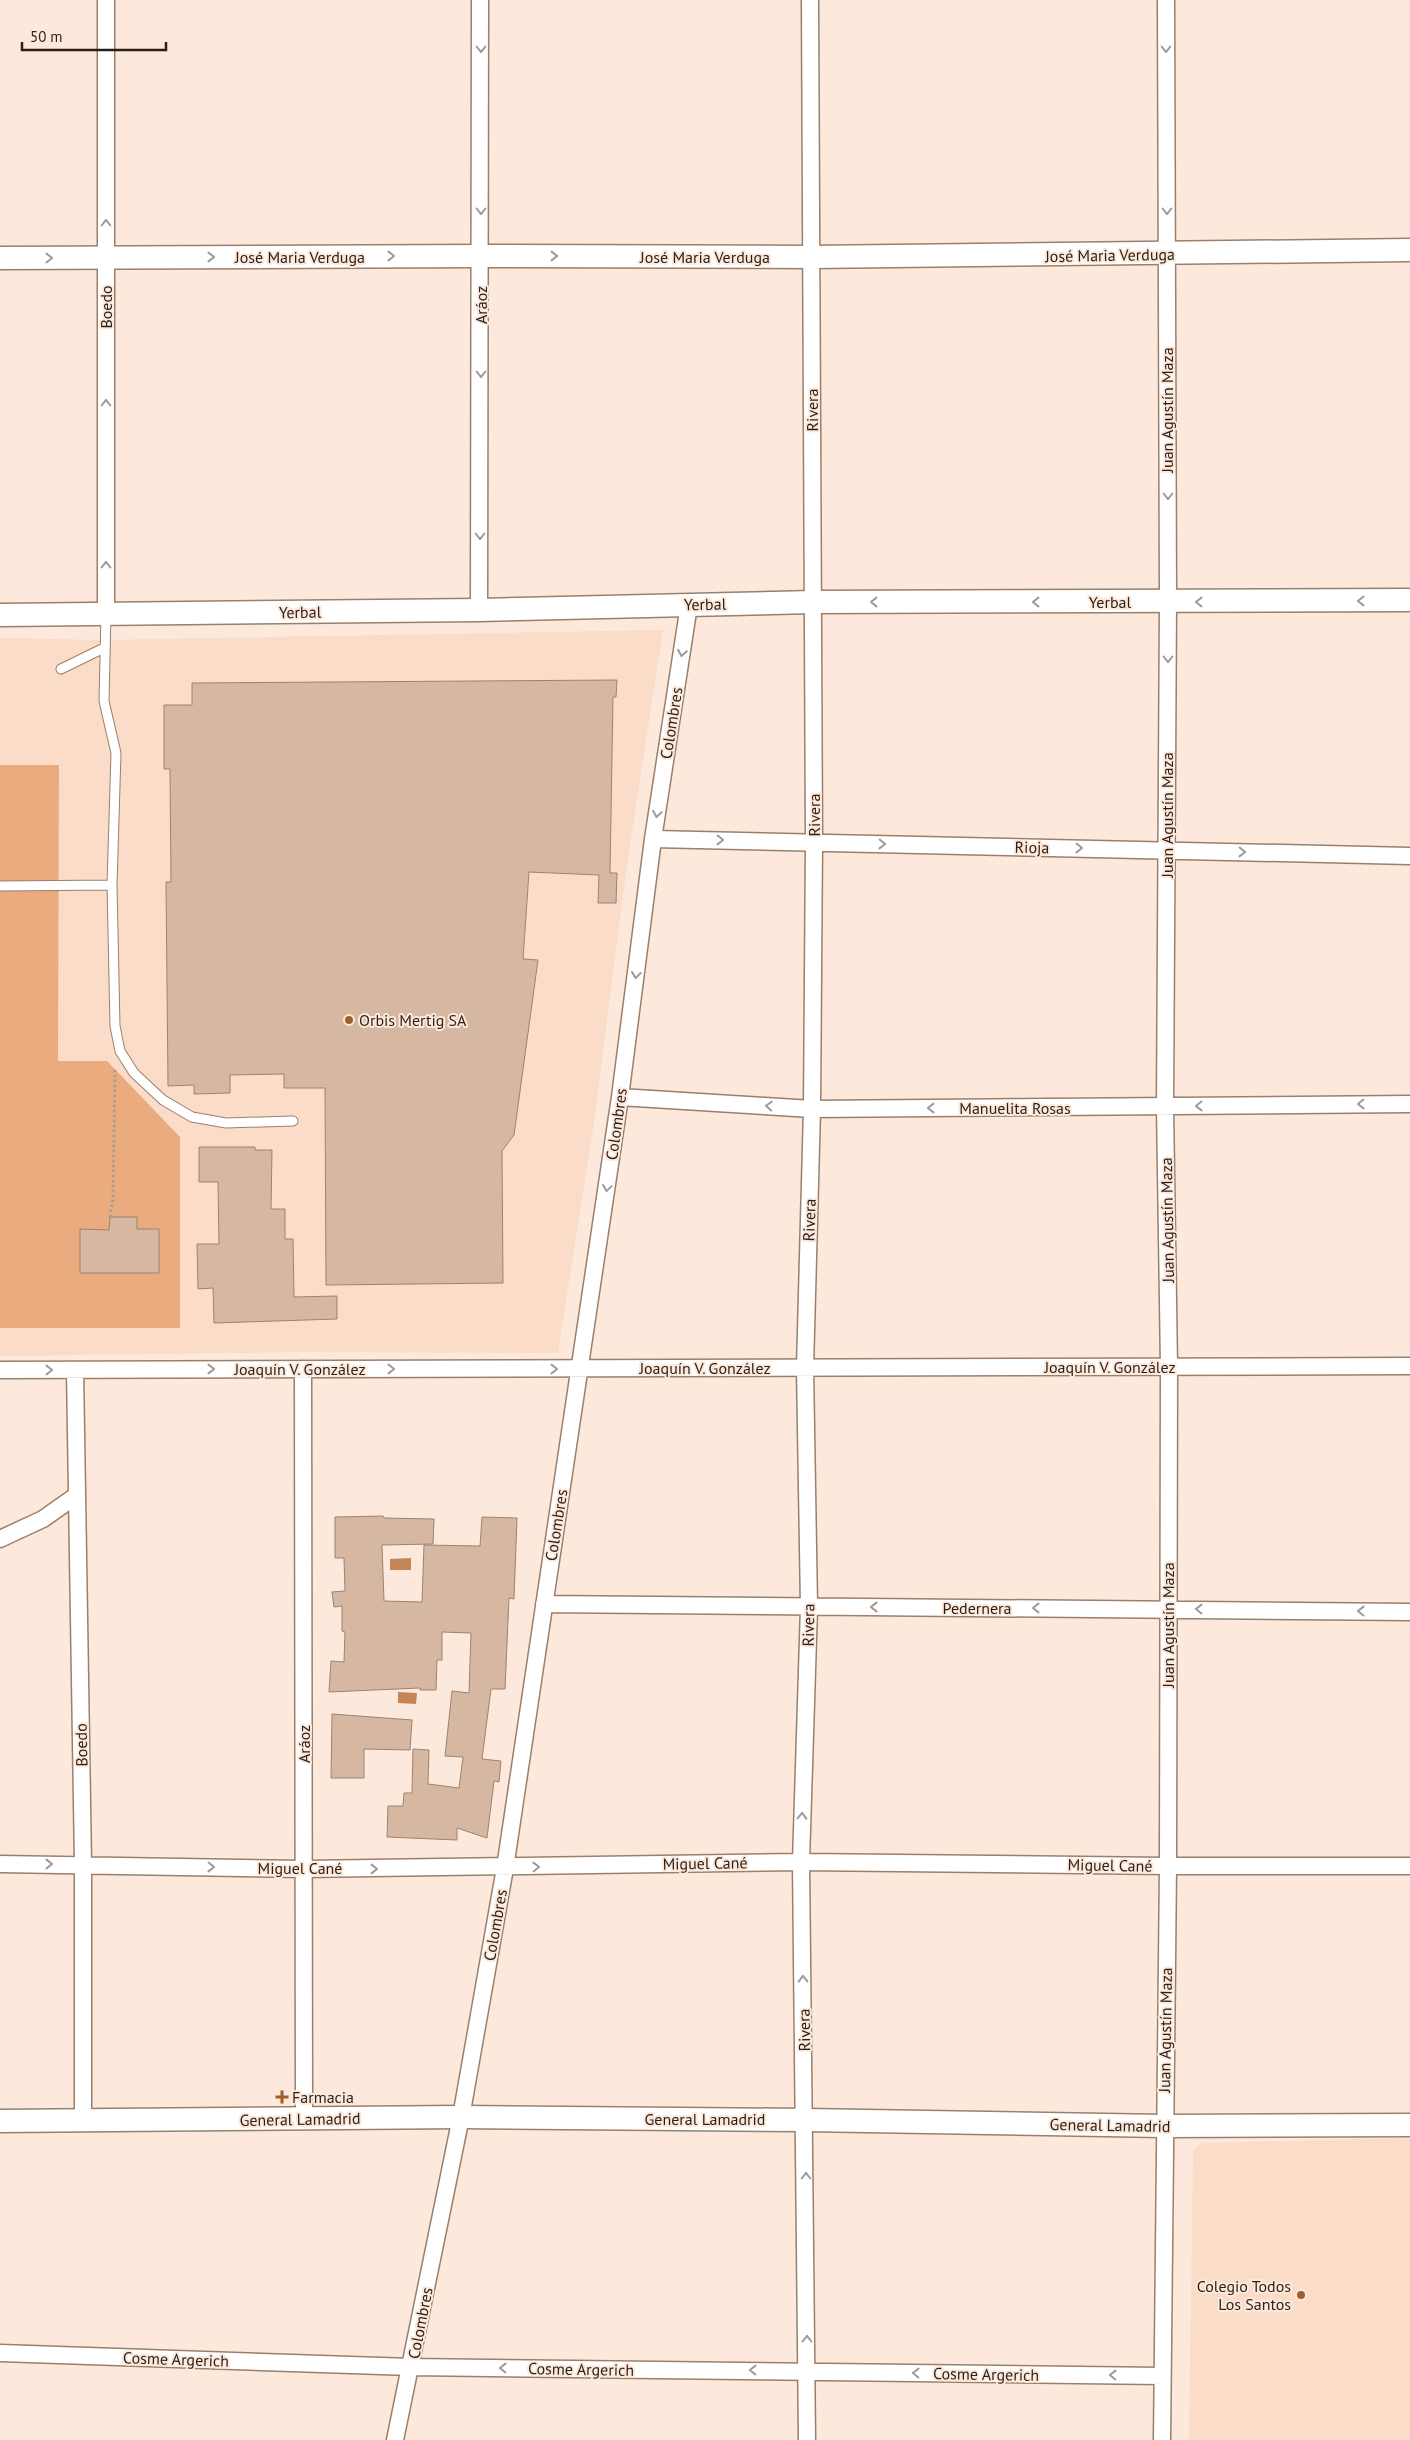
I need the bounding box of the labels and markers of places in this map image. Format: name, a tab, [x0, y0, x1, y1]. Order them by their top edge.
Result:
place label: Orbis Mertig SA	[359, 1010, 467, 1030]
marker: Orbis Mertig SA	[343, 1014, 355, 1026]
place label: Farmacia	[292, 2087, 354, 2107]
marker: Farmacia	[276, 2091, 288, 2103]
place label: Colegio Todos Los Santos	[1197, 2276, 1291, 2314]
marker: Colegio Todos Los Santos	[1295, 2289, 1307, 2301]

